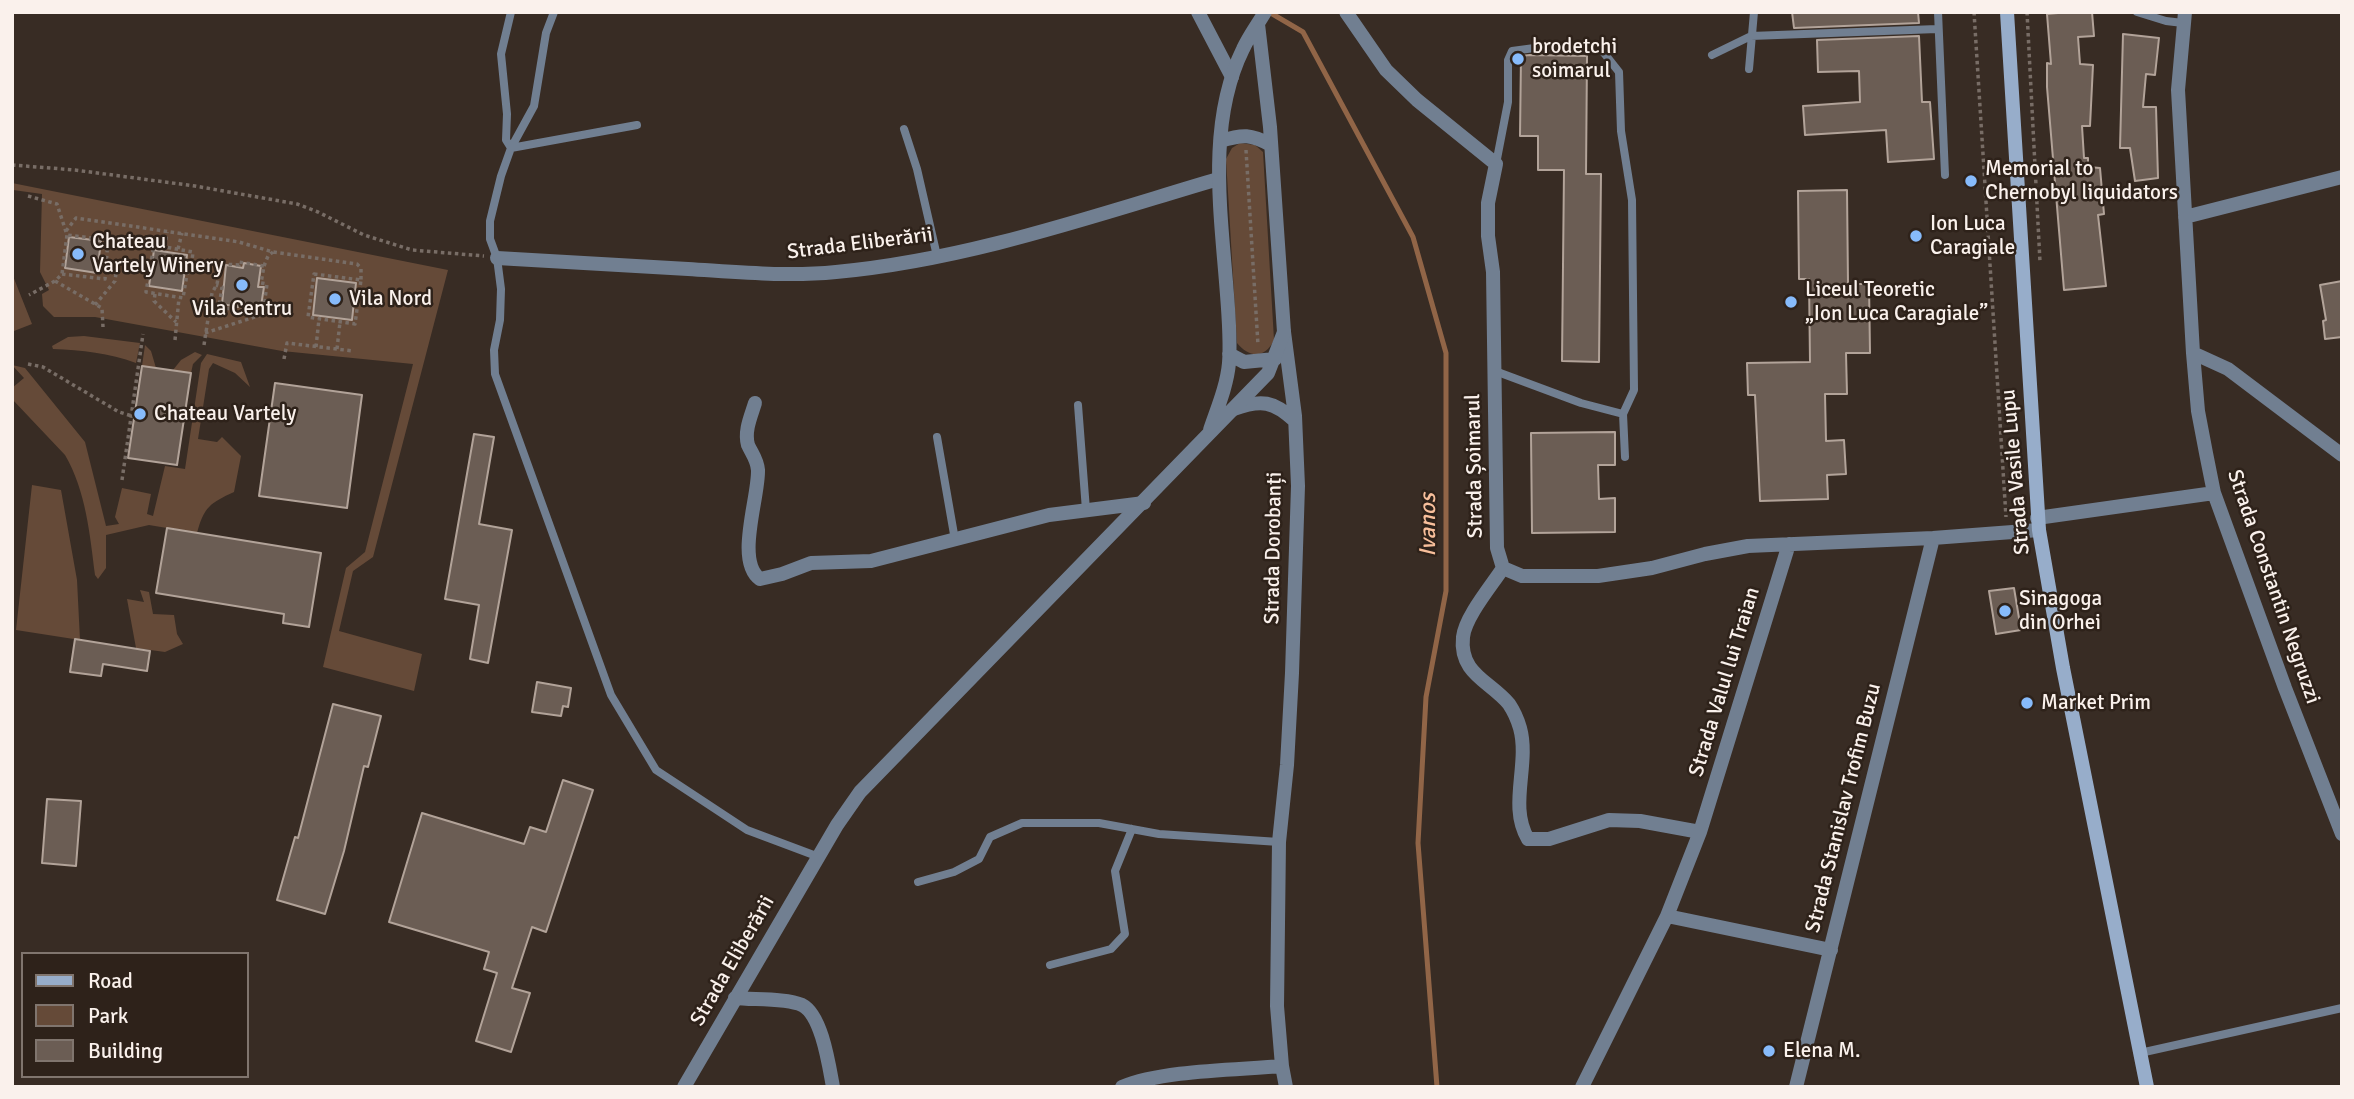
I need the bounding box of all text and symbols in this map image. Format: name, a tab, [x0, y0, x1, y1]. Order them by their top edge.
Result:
place label: brodetchi soimarul	[1532, 34, 1617, 84]
marker: brodetchi soimarul	[1510, 51, 1526, 67]
place label: Memorial to Chernobyl liquidators	[1985, 156, 2178, 206]
marker: Memorial to Chernobyl liquidators	[1963, 173, 1979, 189]
place label: Ion Luca Caragiale	[1930, 211, 2015, 261]
street label: Strada Eliberării	[786, 223, 934, 265]
marker: Ion Luca Caragiale	[1908, 228, 1924, 244]
place label: Chateau Vartely Winery	[92, 229, 224, 279]
marker: Chateau Vartely Winery	[70, 246, 86, 262]
marker: Vila Centru	[234, 277, 250, 293]
place label: Liceul Teoretic „Ion Luca Caragiale”	[1805, 277, 1988, 327]
place label: Vila Nord	[349, 286, 432, 312]
marker: Vila Nord	[327, 291, 343, 307]
marker: Liceul Teoretic „Ion Luca Caragiale”	[1783, 294, 1799, 310]
place label: Vila Centru	[192, 296, 292, 322]
street label: Strada Vasile Lupu	[1996, 388, 2036, 556]
street label: Strada Șoimarul	[1461, 393, 1489, 539]
place label: Chateau Vartely	[154, 401, 296, 427]
marker: Chateau Vartely	[132, 406, 148, 422]
street label: Strada Constantin Negruzzi	[2221, 467, 2325, 707]
street label: Strada Dorobanți	[1260, 471, 1288, 625]
water label: Ivanos	[1415, 493, 1443, 557]
street label: Strada Valul lui Traian	[1684, 584, 1766, 780]
place label: Sinagoga din Orhei	[2019, 586, 2102, 636]
marker: Sinagoga din Orhei	[1997, 603, 2013, 619]
street label: Strada Stanislav Trofim Buzu	[1801, 681, 1887, 935]
place label: Market Prim	[2041, 690, 2151, 716]
marker: Market Prim	[2019, 695, 2035, 711]
street label: Strada Eliberării	[685, 891, 781, 1031]
legend	[21, 952, 248, 1078]
text: Road	[88, 968, 133, 994]
text: Park	[88, 1003, 128, 1029]
text: Building	[88, 1038, 163, 1064]
place label: Elena M.	[1783, 1038, 1861, 1064]
marker: Elena M.	[1761, 1043, 1777, 1059]

